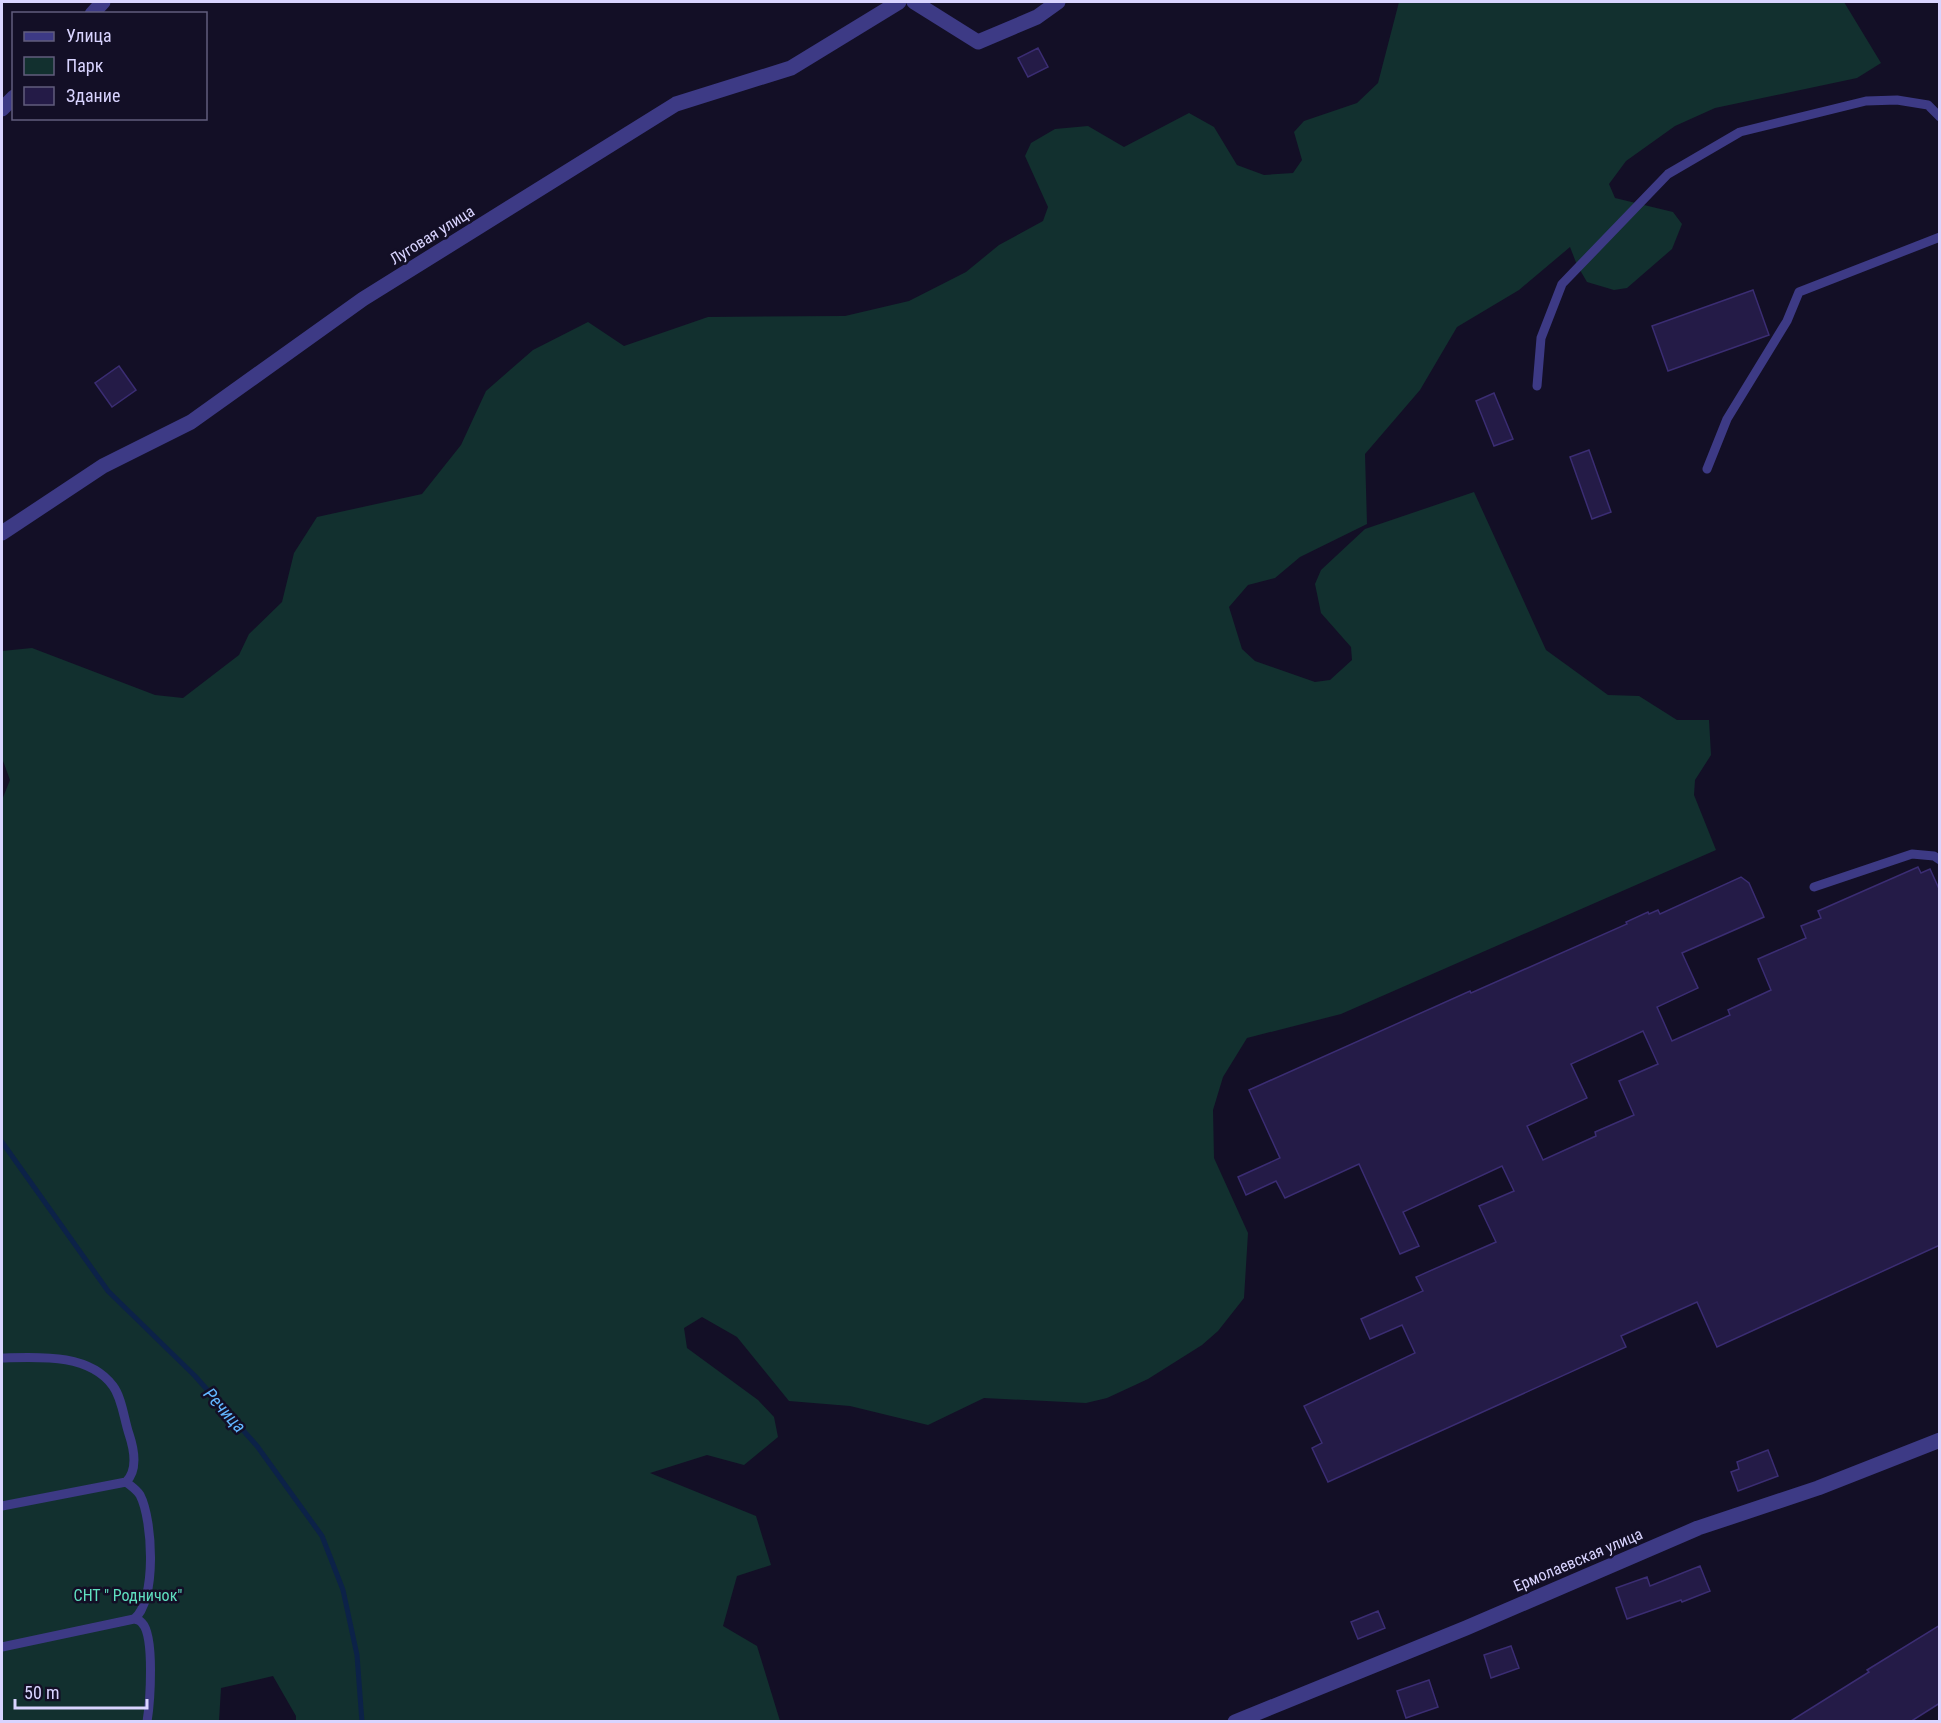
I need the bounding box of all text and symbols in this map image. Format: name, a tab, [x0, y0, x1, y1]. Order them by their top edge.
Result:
legend	[12, 12, 207, 120]
text: Улица	[66, 25, 112, 46]
text: Парк	[66, 55, 104, 76]
text: Здание	[66, 85, 120, 106]
street label: Луговая улица	[386, 201, 478, 269]
water label: Речица	[200, 1383, 250, 1437]
street label: Ермолаевская улица	[1511, 1524, 1645, 1596]
park label: СНТ " Родничок"	[74, 1586, 182, 1605]
scale bar	[15, 1672, 147, 1710]
text: 50 m	[24, 1682, 59, 1703]

